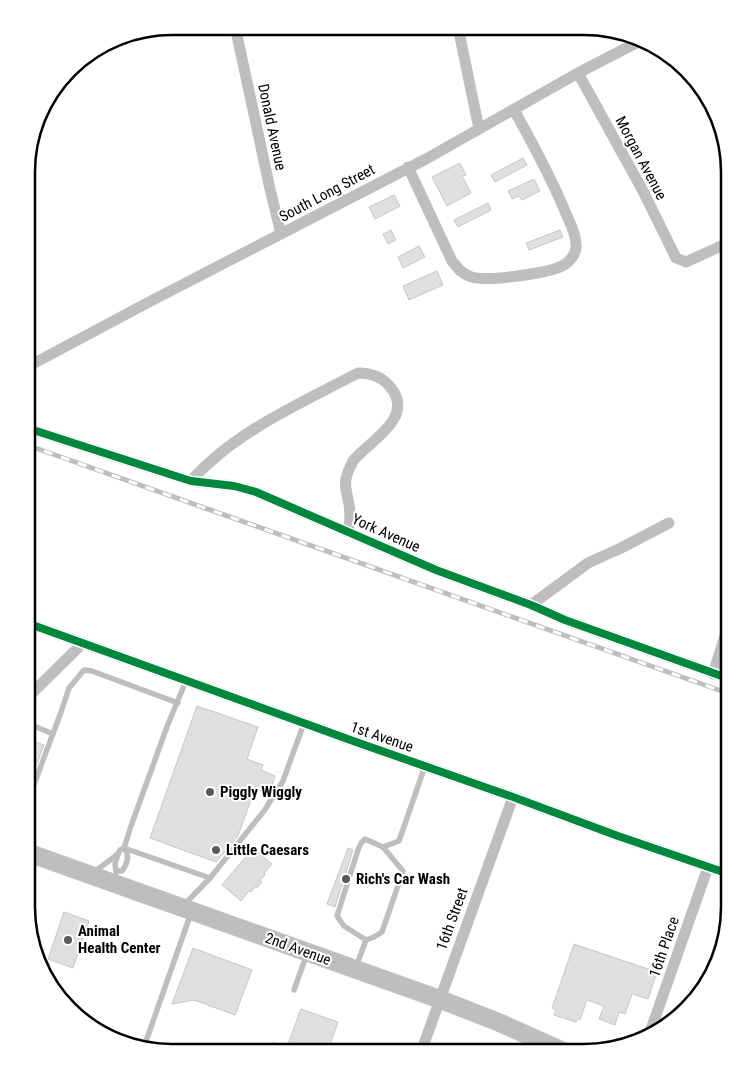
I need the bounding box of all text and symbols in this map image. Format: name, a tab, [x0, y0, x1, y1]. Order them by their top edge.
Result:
street label: Donald Avenue	[254, 82, 290, 172]
street label: Morgan Avenue	[612, 113, 670, 203]
street label: South Long Street	[276, 160, 378, 226]
street label: York Avenue	[349, 510, 423, 556]
street label: 1st Avenue	[348, 718, 416, 756]
place label: Piggly Wiggly	[220, 783, 302, 801]
marker: Piggly Wiggly	[204, 786, 216, 798]
place label: Little Caesars	[226, 841, 309, 859]
marker: Little Caesars	[210, 844, 222, 856]
place label: Rich's Car Wash	[356, 870, 450, 888]
marker: Rich's Car Wash	[340, 873, 352, 885]
street label: 16th Street	[432, 885, 472, 953]
street label: 16th Place	[645, 914, 683, 980]
place label: Animal Health Center	[78, 922, 161, 957]
street label: 2nd Avenue	[263, 929, 333, 969]
marker: Animal Health Center	[62, 934, 74, 946]

